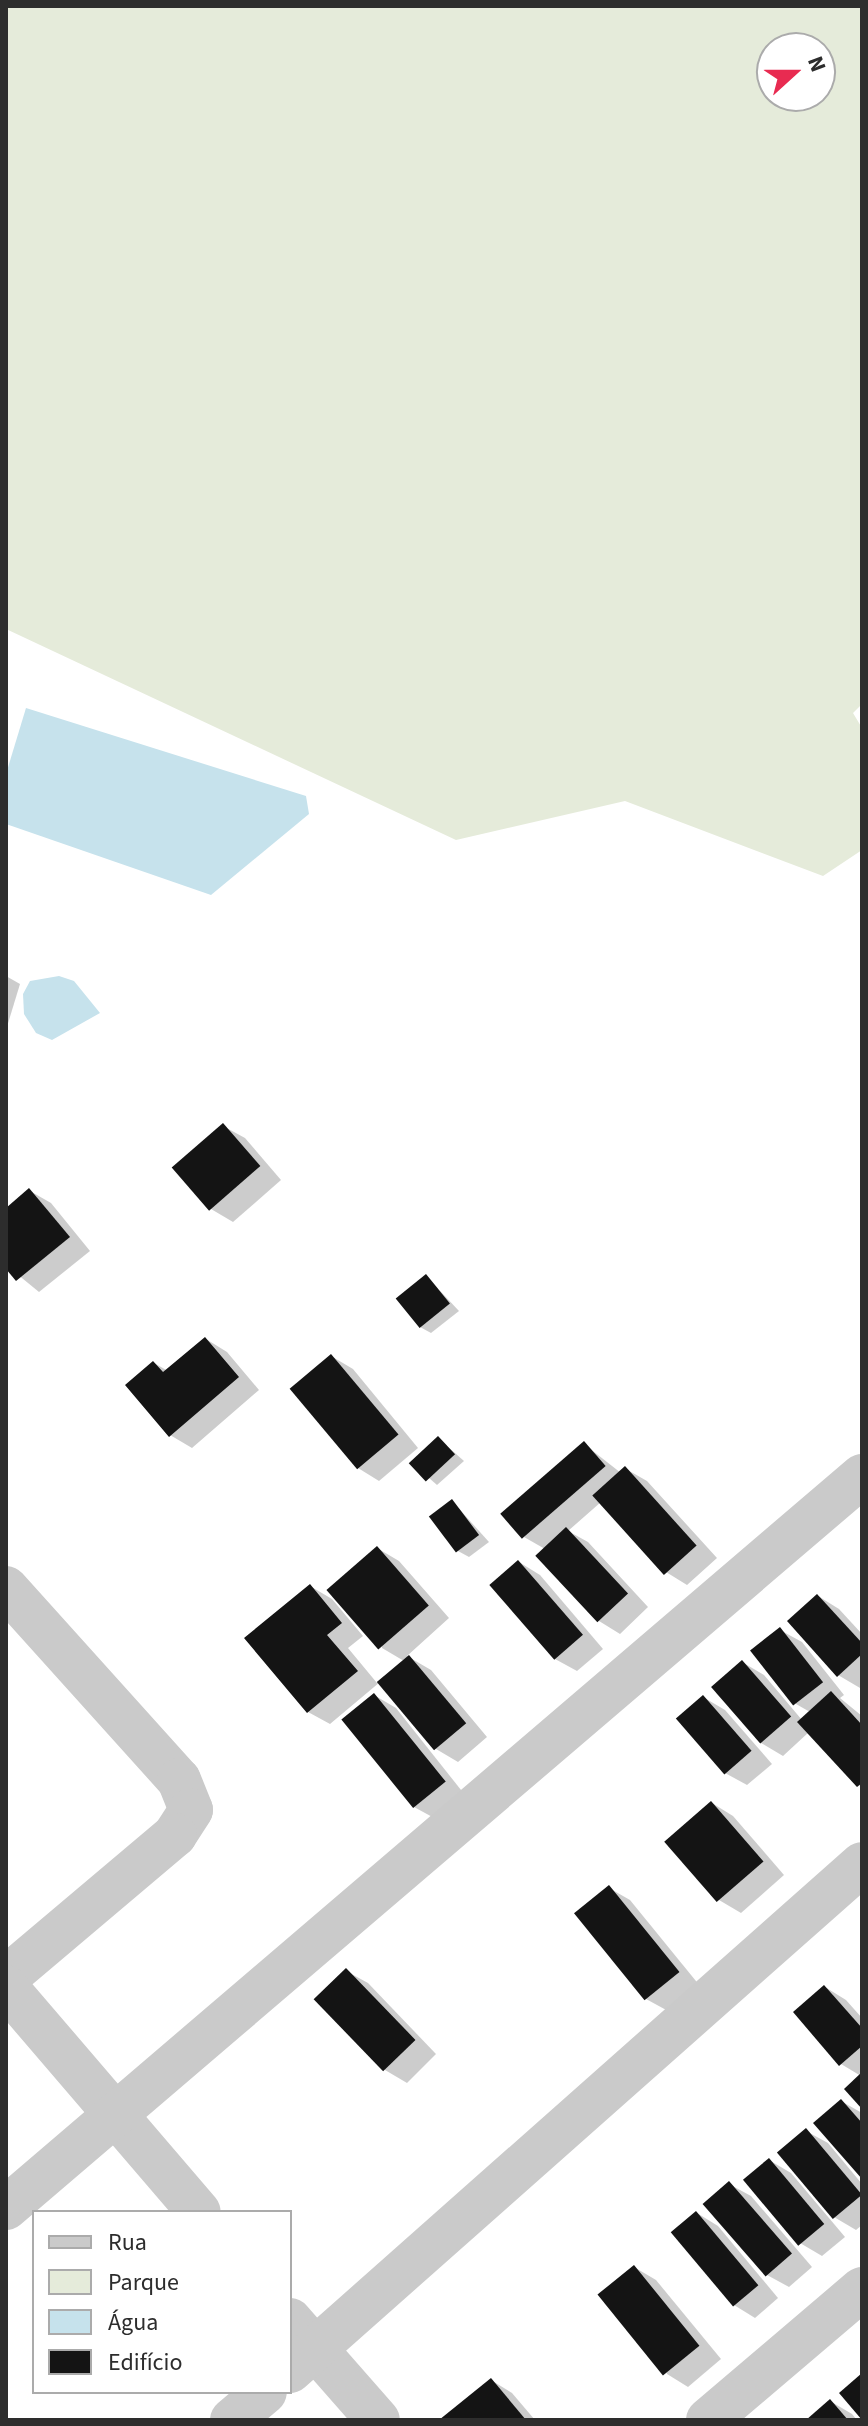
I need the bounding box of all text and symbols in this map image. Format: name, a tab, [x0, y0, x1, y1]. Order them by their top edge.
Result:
north arrow	[756, 32, 836, 112]
text: N	[799, 52, 834, 77]
legend	[32, 2210, 292, 2394]
text: Rua	[108, 2225, 147, 2260]
text: Parque	[108, 2265, 179, 2300]
text: Água	[108, 2305, 158, 2340]
text: Edifício	[108, 2345, 182, 2380]

